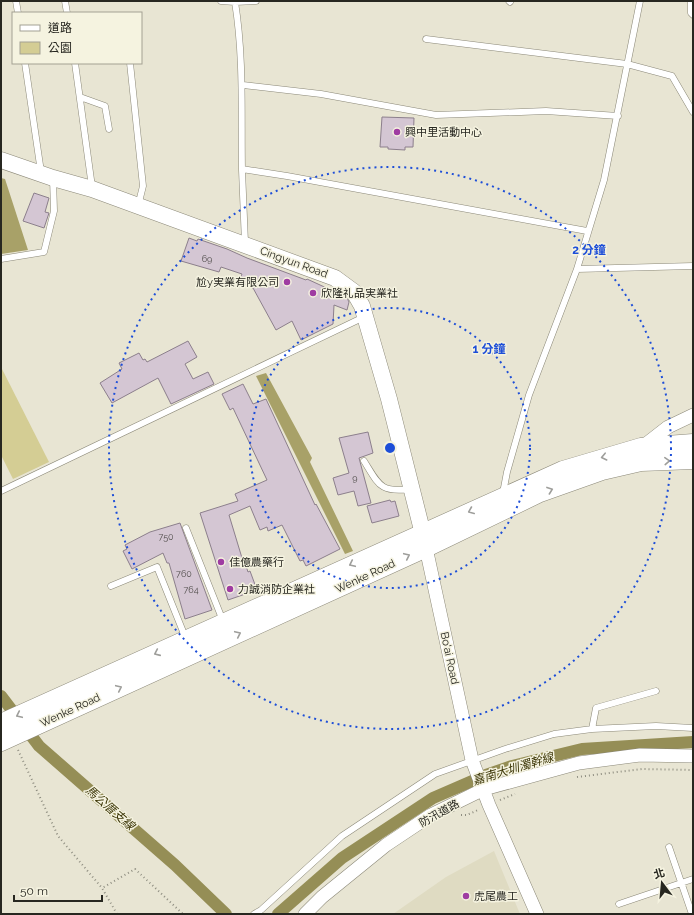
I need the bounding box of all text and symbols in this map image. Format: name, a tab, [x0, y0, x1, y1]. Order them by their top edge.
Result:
legend	[12, 12, 142, 64]
text: 道路	[48, 21, 72, 35]
text: 公園	[48, 41, 72, 55]
place label: 興中里活動中心	[405, 126, 482, 139]
marker: 興中里活動中心	[392, 127, 402, 137]
text: 2 分鐘	[572, 243, 606, 257]
street label: Cingyun Road	[258, 244, 330, 281]
house number: 69	[202, 254, 212, 264]
place label: 尬y実業有限公司	[196, 276, 279, 289]
marker: 尬y実業有限公司	[282, 277, 292, 287]
place label: 欣隆礼品実業社	[321, 287, 398, 300]
marker: 欣隆礼品実業社	[308, 288, 318, 298]
text: 1 分鐘	[473, 342, 505, 356]
centre of rings	[383, 441, 397, 455]
one-way arrow	[601, 452, 608, 461]
one-way arrow	[664, 457, 670, 465]
house number: 9	[352, 473, 358, 483]
one-way arrow	[546, 486, 553, 494]
one-way arrow	[467, 507, 474, 515]
house number: 750	[158, 532, 174, 542]
one-way arrow	[402, 553, 410, 561]
place label: 佳億農藥行	[229, 556, 284, 569]
marker: 佳億農藥行	[216, 557, 226, 567]
street label: Wenke Road	[333, 557, 397, 596]
one-way arrow	[349, 559, 356, 567]
house number: 760	[176, 569, 192, 579]
place label: 力誠消防企業社	[238, 583, 315, 596]
marker: 力誠消防企業社	[225, 584, 235, 594]
house number: 764	[183, 585, 199, 595]
one-way arrow	[234, 630, 241, 638]
street label: Bo'ai Road	[438, 631, 461, 686]
one-way arrow	[154, 648, 162, 656]
one-way arrow	[116, 684, 123, 692]
street label: Wenke Road	[38, 691, 102, 730]
one-way arrow	[16, 710, 23, 718]
water label: 嘉南大圳濁幹線	[471, 749, 557, 788]
water label: 馬公厝支線	[83, 783, 139, 834]
street label: 防汛道路	[417, 797, 462, 830]
north arrow	[642, 863, 682, 903]
text: 北	[652, 866, 666, 882]
scale bar	[14, 877, 102, 903]
text: 50 m	[20, 884, 48, 898]
place label: 虎尾農工	[474, 890, 518, 903]
marker: 虎尾農工	[461, 891, 471, 901]

